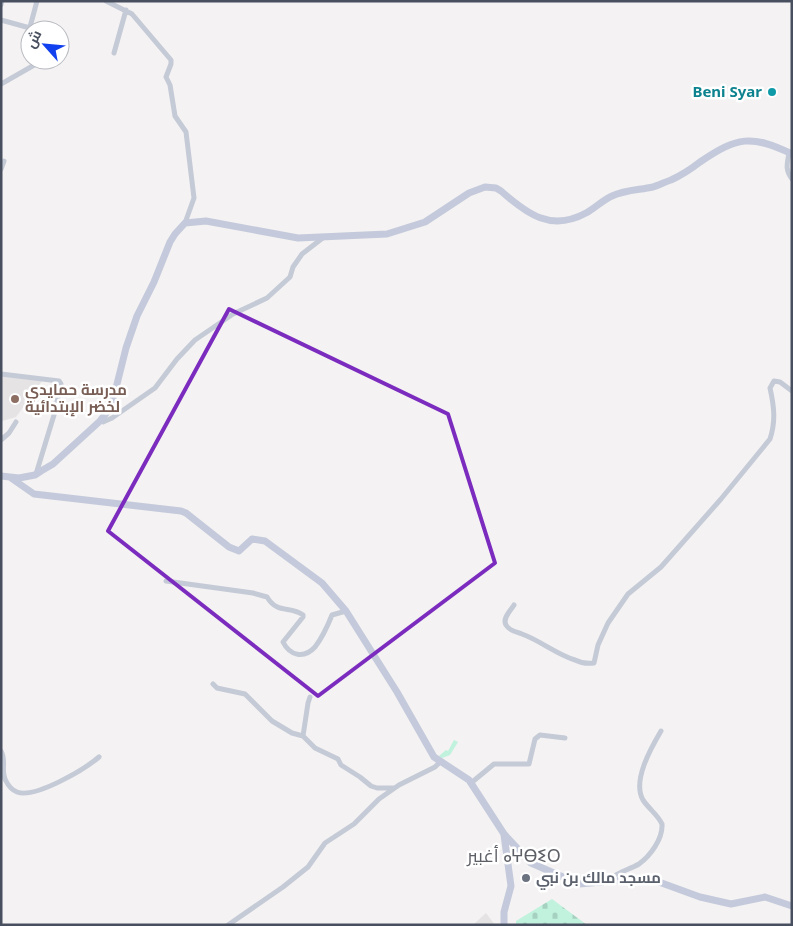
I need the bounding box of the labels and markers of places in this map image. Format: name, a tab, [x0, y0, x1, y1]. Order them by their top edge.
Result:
place label: Beni Syar	[692, 81, 762, 101]
marker: Beni Syar	[766, 86, 778, 98]
place label: مدرسة حمايدي لخضر الإبتدائية	[25, 379, 127, 417]
marker: مدرسة حمايدي لخضر الإبتدائية	[9, 393, 21, 405]
place label: مسجد مالك بن نبي	[536, 867, 661, 890]
marker: مسجد مالك بن نبي	[520, 872, 532, 884]

